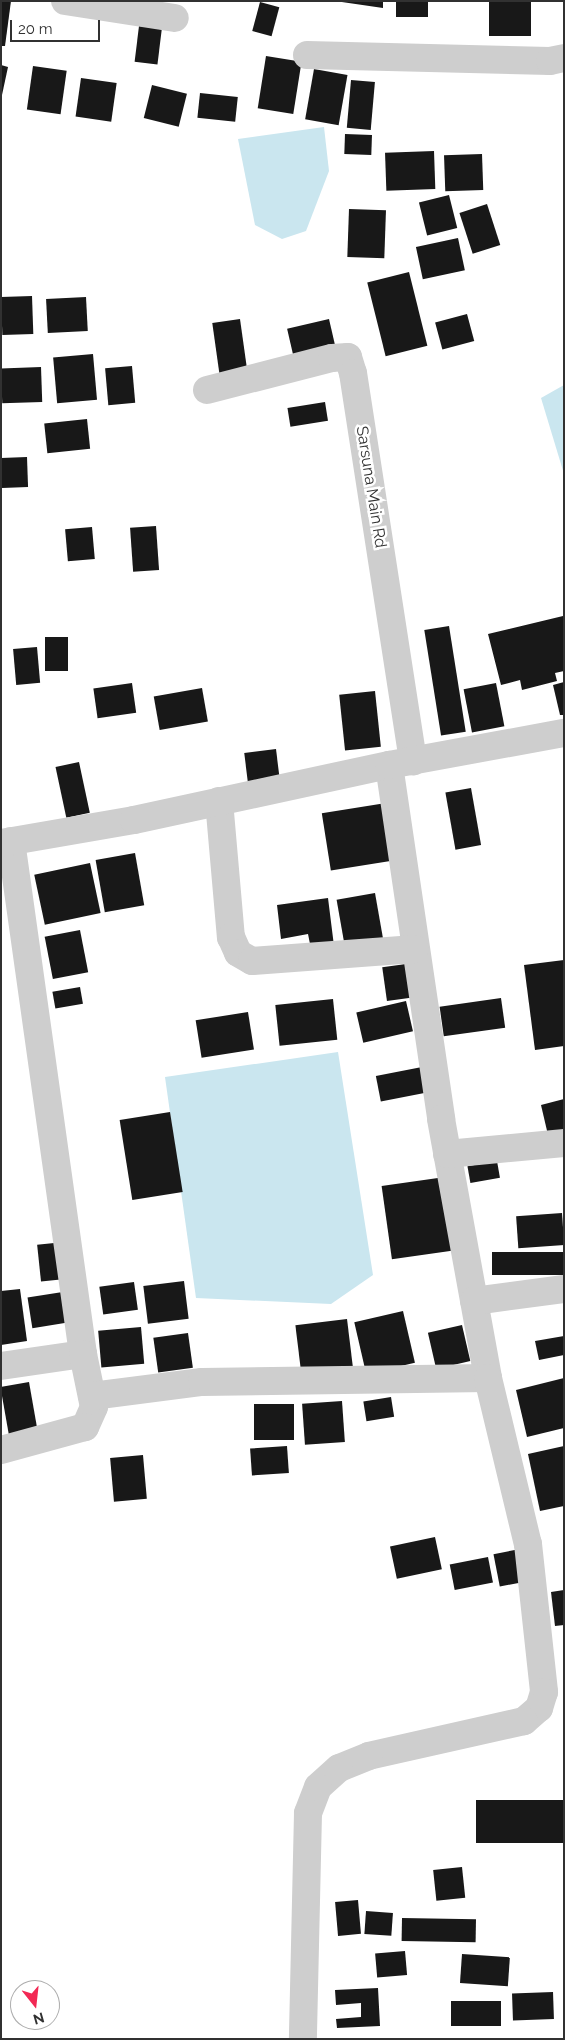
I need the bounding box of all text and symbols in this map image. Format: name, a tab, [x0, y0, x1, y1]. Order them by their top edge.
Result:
scale bar	[12, 10, 102, 42]
text: 20 m	[18, 20, 53, 38]
street label: Sarsuna Main Rd	[352, 425, 390, 549]
north arrow	[10, 1980, 60, 2030]
text: N	[32, 2009, 46, 2028]

